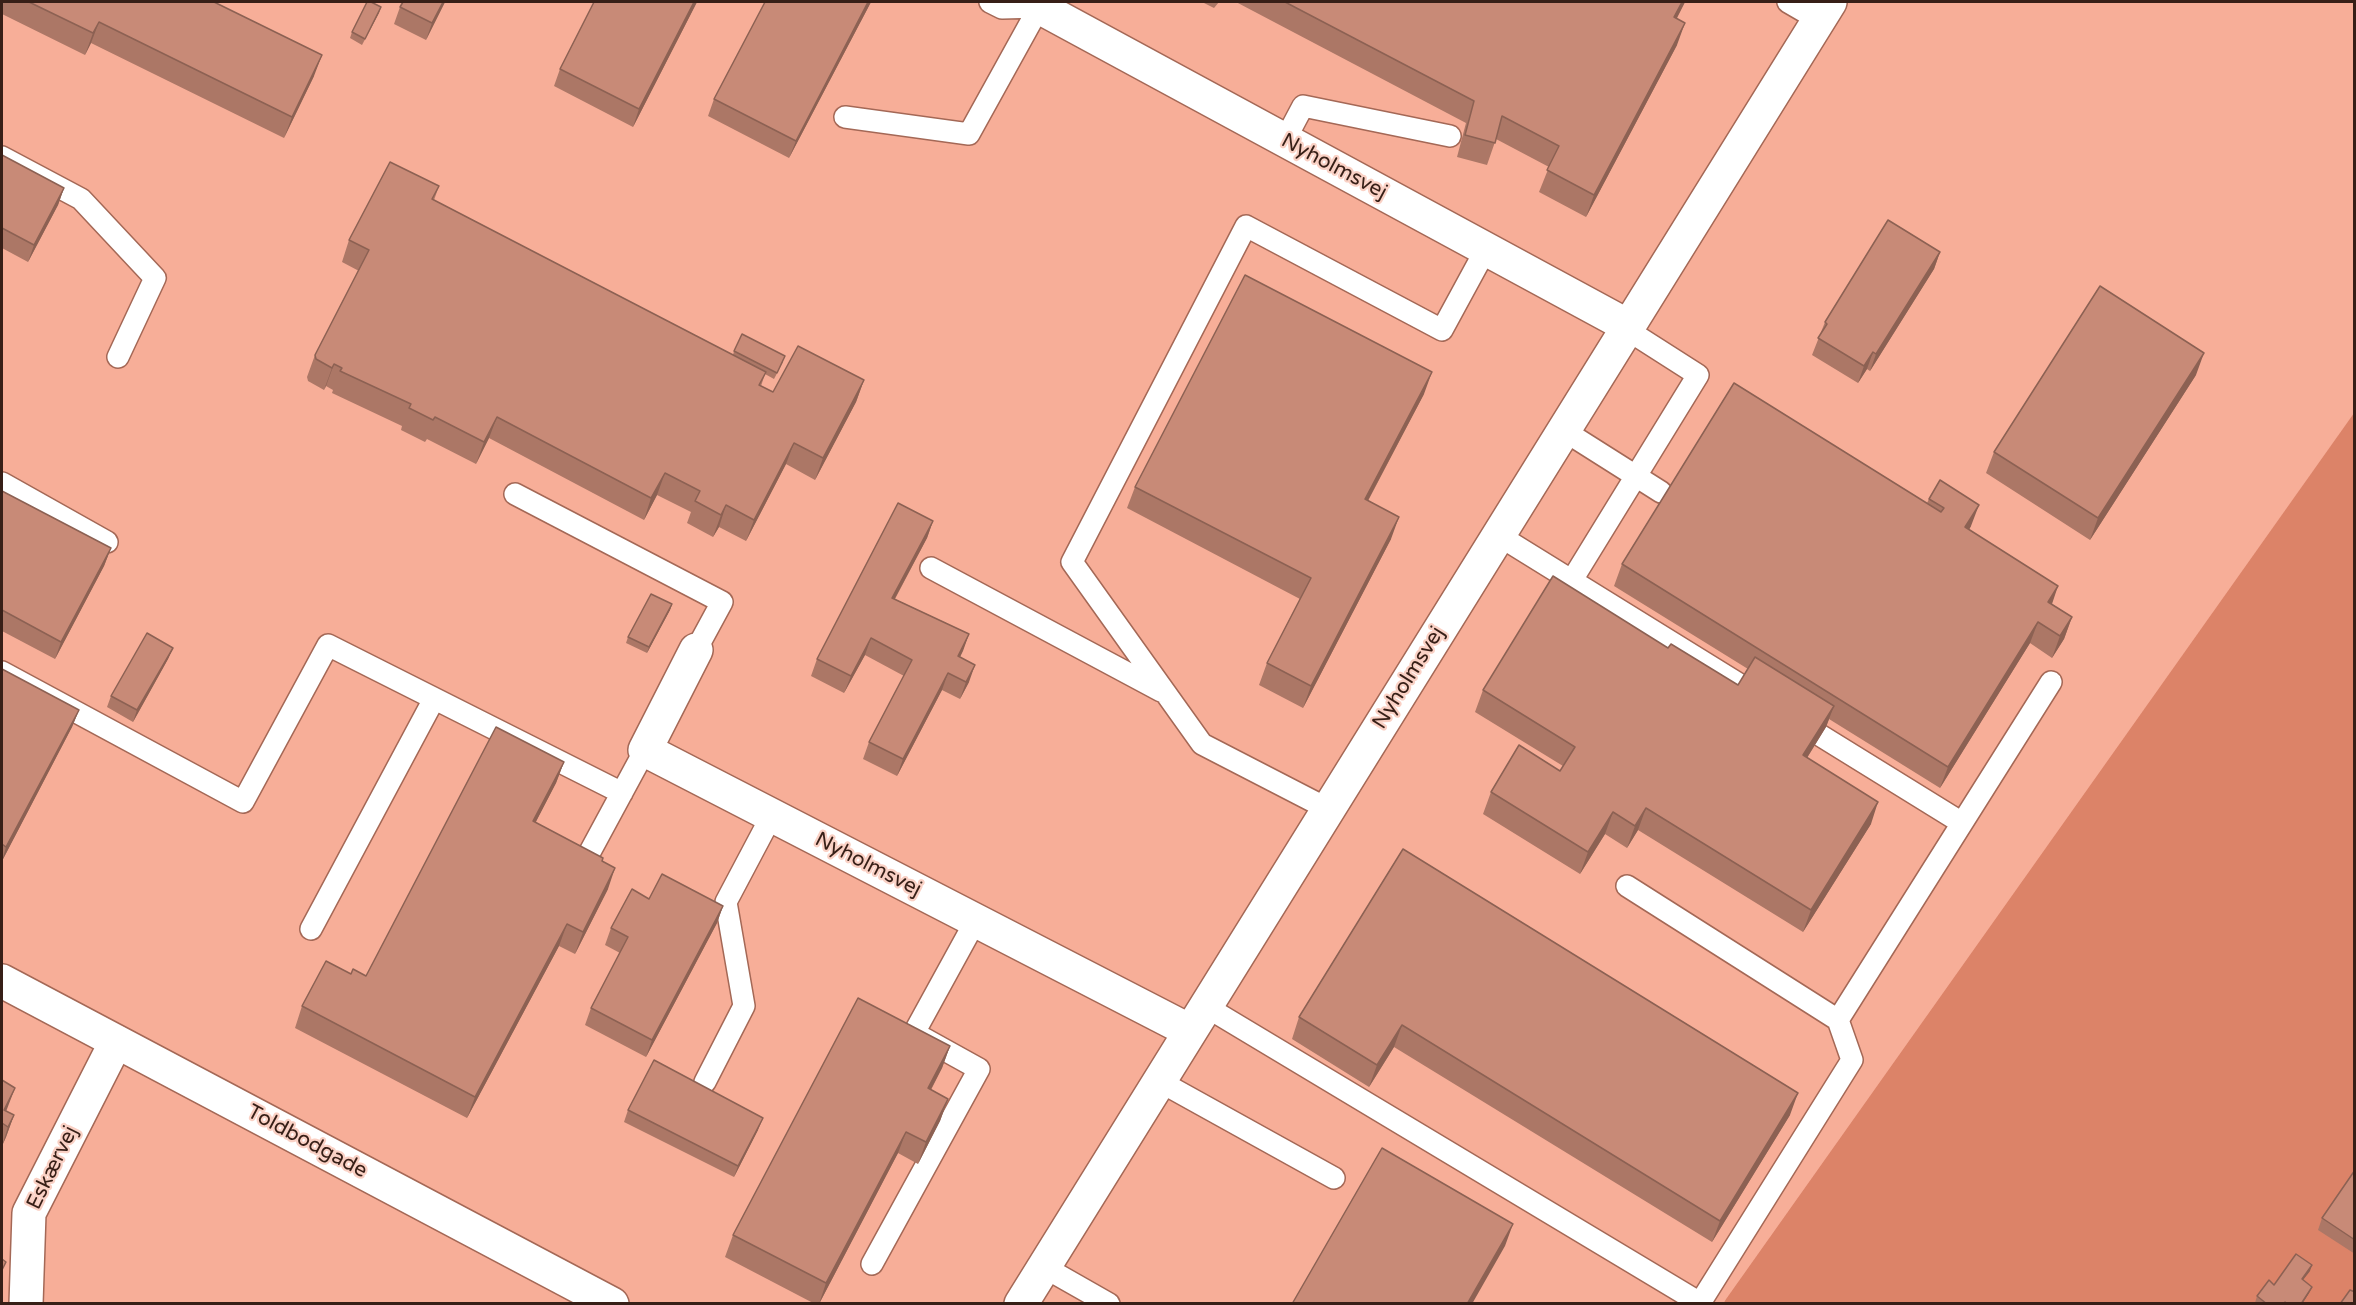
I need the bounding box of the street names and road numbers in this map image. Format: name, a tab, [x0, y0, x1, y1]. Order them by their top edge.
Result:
street label: Nyholmsvej	[1277, 129, 1391, 205]
street label: Nyholmsvej	[1368, 622, 1450, 734]
street label: Nyholmsvej	[811, 827, 925, 903]
street label: Toldbodgade	[243, 1100, 371, 1184]
street label: Eskærvej	[22, 1122, 84, 1214]

